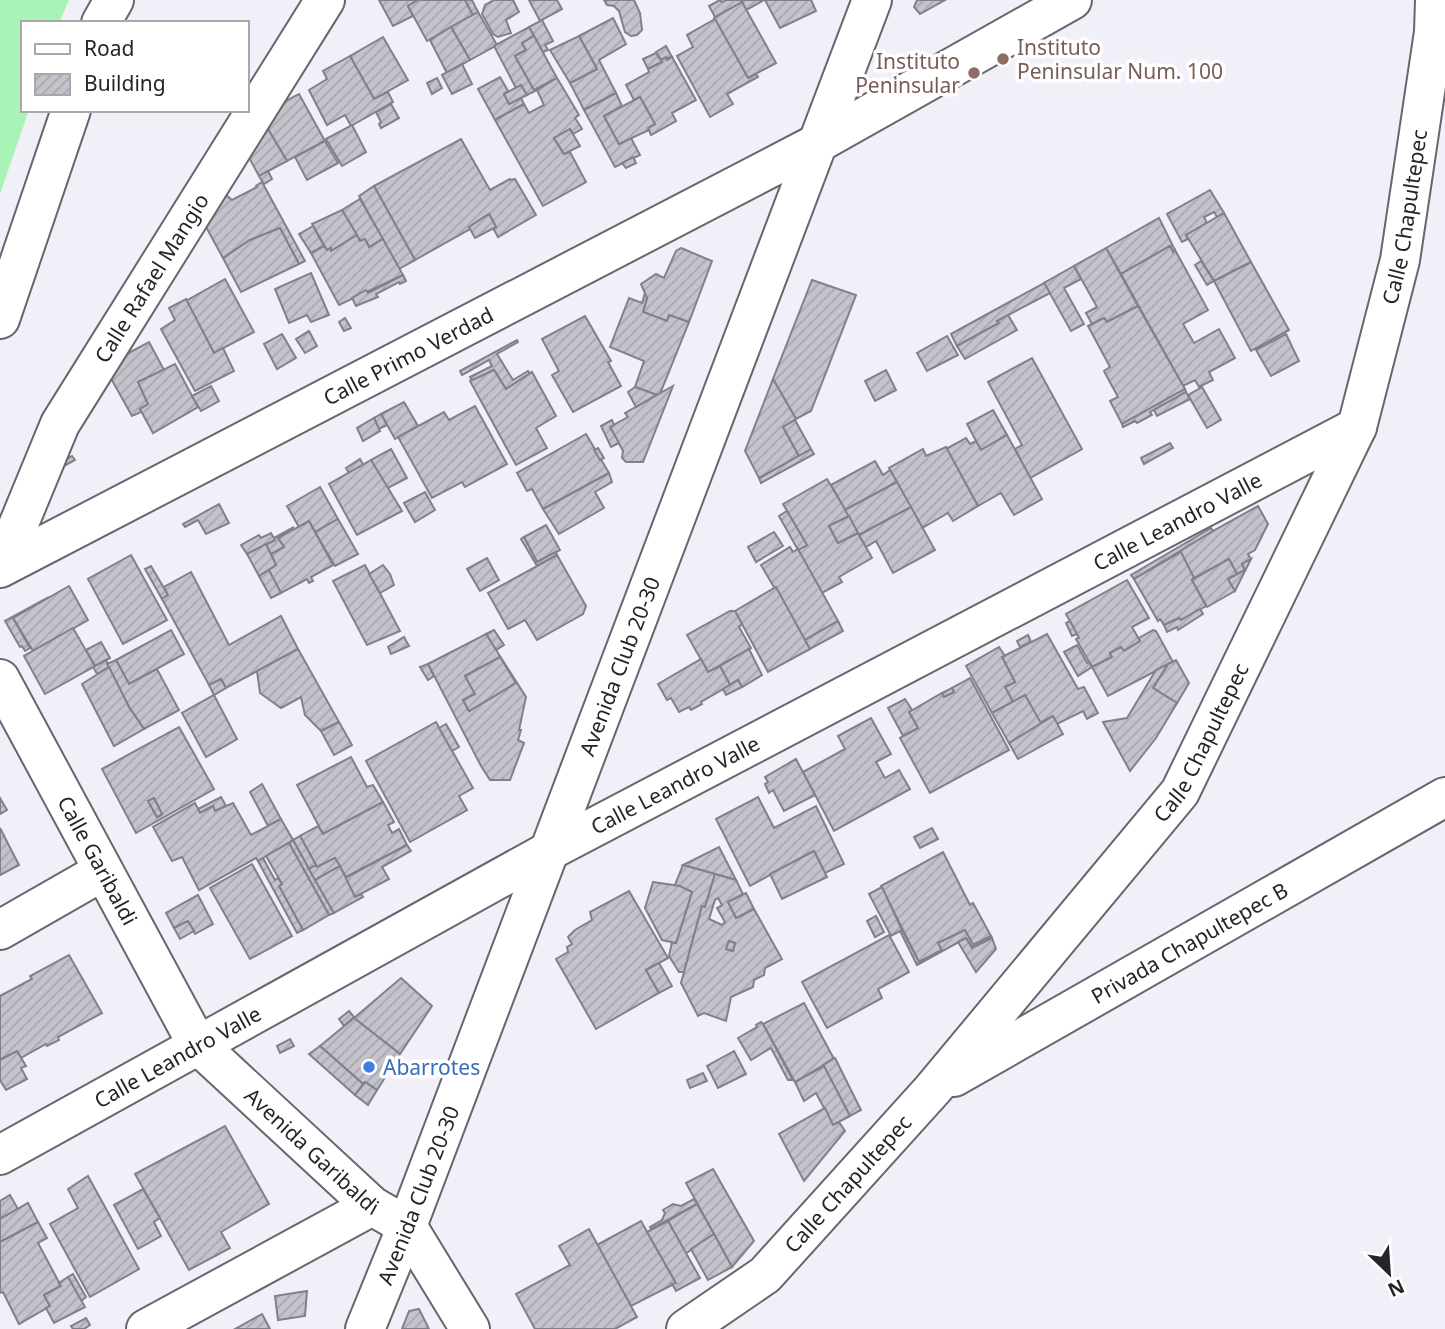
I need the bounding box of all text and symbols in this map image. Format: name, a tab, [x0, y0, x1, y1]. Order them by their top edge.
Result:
legend	[21, 21, 248, 112]
place label: Instituto Peninsular Num. 100	[1017, 33, 1223, 85]
text: Road	[84, 34, 134, 62]
place label: Instituto Peninsular	[855, 47, 960, 99]
marker: Instituto Peninsular Num. 100	[995, 51, 1011, 67]
marker: Instituto Peninsular	[966, 65, 982, 81]
text: Building	[84, 69, 166, 97]
street label: Calle Chapultepec	[1375, 128, 1433, 307]
street label: Calle Rafael Mangio	[88, 188, 215, 368]
street label: Calle Primo Verdad	[318, 300, 498, 412]
street label: Calle Leandro Valle	[1088, 466, 1266, 577]
street label: Avenida Club 20-30	[573, 573, 666, 760]
street label: Calle Chapultepec	[1147, 658, 1254, 828]
street label: Calle Leandro Valle	[586, 729, 764, 841]
street label: Calle Garibaldi	[52, 791, 144, 930]
street label: Privada Chapultepec B	[1086, 876, 1293, 1010]
street label: Calle Leandro Valle	[89, 999, 266, 1114]
place label: Abarrotes	[383, 1053, 480, 1081]
marker: Abarrotes	[361, 1059, 377, 1075]
street label: Avenida Garibaldi	[239, 1081, 384, 1221]
street label: Avenida Club 20-30	[371, 1102, 465, 1289]
street label: Calle Chapultepec	[778, 1108, 917, 1259]
north arrow	[1354, 1238, 1424, 1308]
text: N	[1384, 1273, 1409, 1303]

